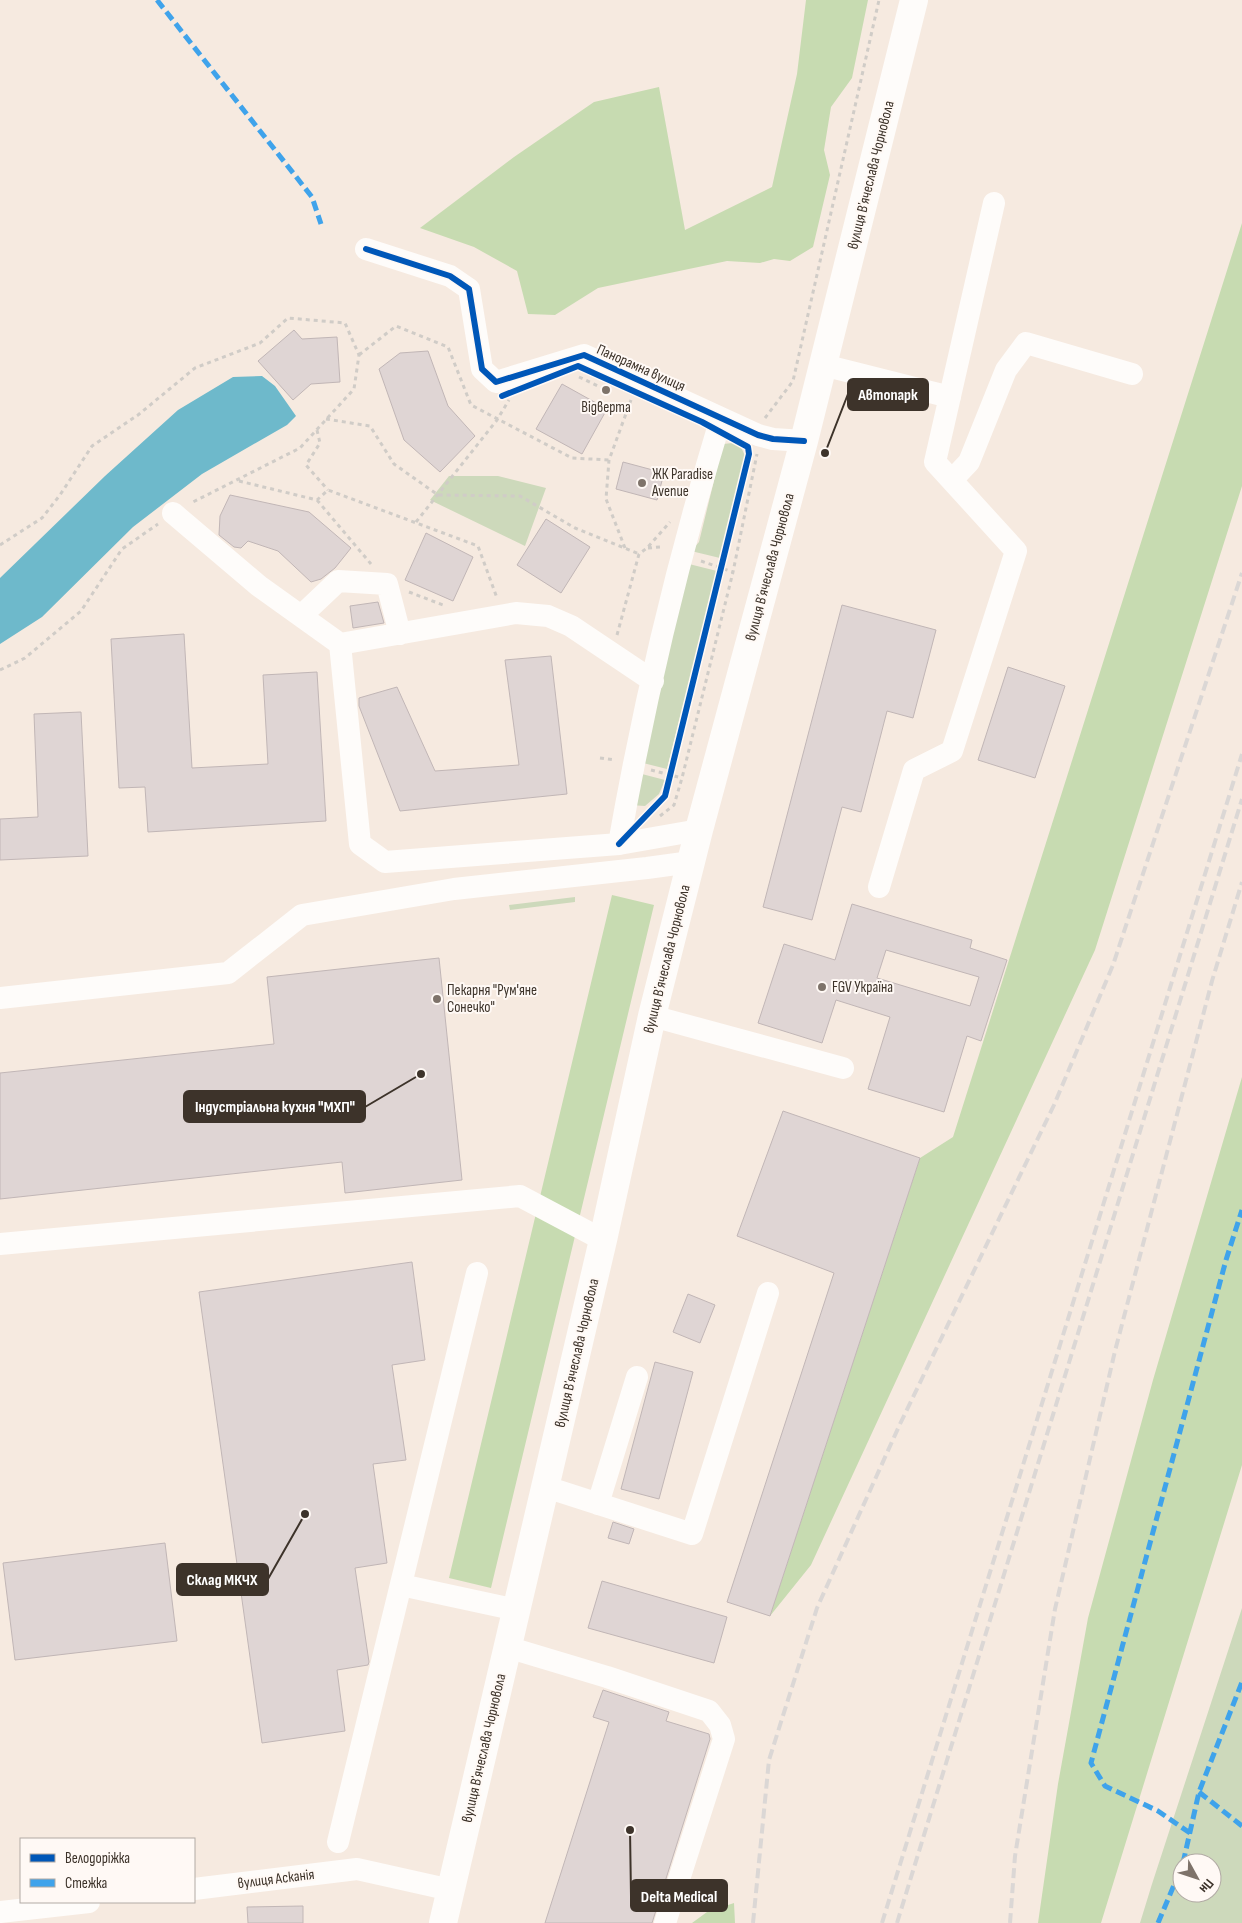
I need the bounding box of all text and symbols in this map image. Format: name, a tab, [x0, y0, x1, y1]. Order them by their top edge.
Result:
street label: вулиця Вʼячеслава Чорновола	[843, 99, 899, 251]
street label: Панорамна вулиця	[594, 340, 688, 396]
callout: Автопарк	[848, 379, 928, 410]
marker: Відверта	[600, 384, 612, 396]
text: Автопарк	[857, 386, 918, 405]
place label: Відверта	[581, 398, 631, 417]
place label: ЖК Paradise Avenue	[651, 465, 713, 501]
marker: ЖК Paradise Avenue	[636, 477, 648, 489]
street label: вулиця Вʼячеслава Чорновола	[741, 491, 799, 643]
street label: вулиця Вʼячеслава Чорновола	[639, 883, 695, 1035]
place label: FGV Україна	[832, 978, 893, 997]
place label: Пекарня "Рум'яне Сонечко"	[447, 981, 537, 1017]
marker: FGV Україна	[816, 981, 828, 993]
marker: Пекарня "Рум'яне Сонечко"	[431, 993, 443, 1005]
callout: Індустріальна кухня "МХП"	[184, 1091, 365, 1122]
text: Індустріальна кухня "МХП"	[195, 1098, 355, 1117]
street label: вулиця Вʼячеслава Чорновола	[551, 1276, 603, 1429]
callout: Склад МКЧХ	[177, 1564, 268, 1595]
text: Склад МКЧХ	[187, 1571, 258, 1590]
street label: вулиця Вʼячеслава Чорновола	[458, 1671, 510, 1824]
legend	[20, 1838, 195, 1903]
text: Велодоріжка	[65, 1849, 130, 1868]
north arrow	[1172, 1853, 1222, 1903]
street label: вулиця Асканія	[237, 1865, 315, 1893]
text: Стежка	[65, 1874, 108, 1893]
text: Пн	[1196, 1875, 1217, 1897]
callout: Delta Medical	[631, 1880, 727, 1911]
text: Delta Medical	[641, 1888, 717, 1907]

